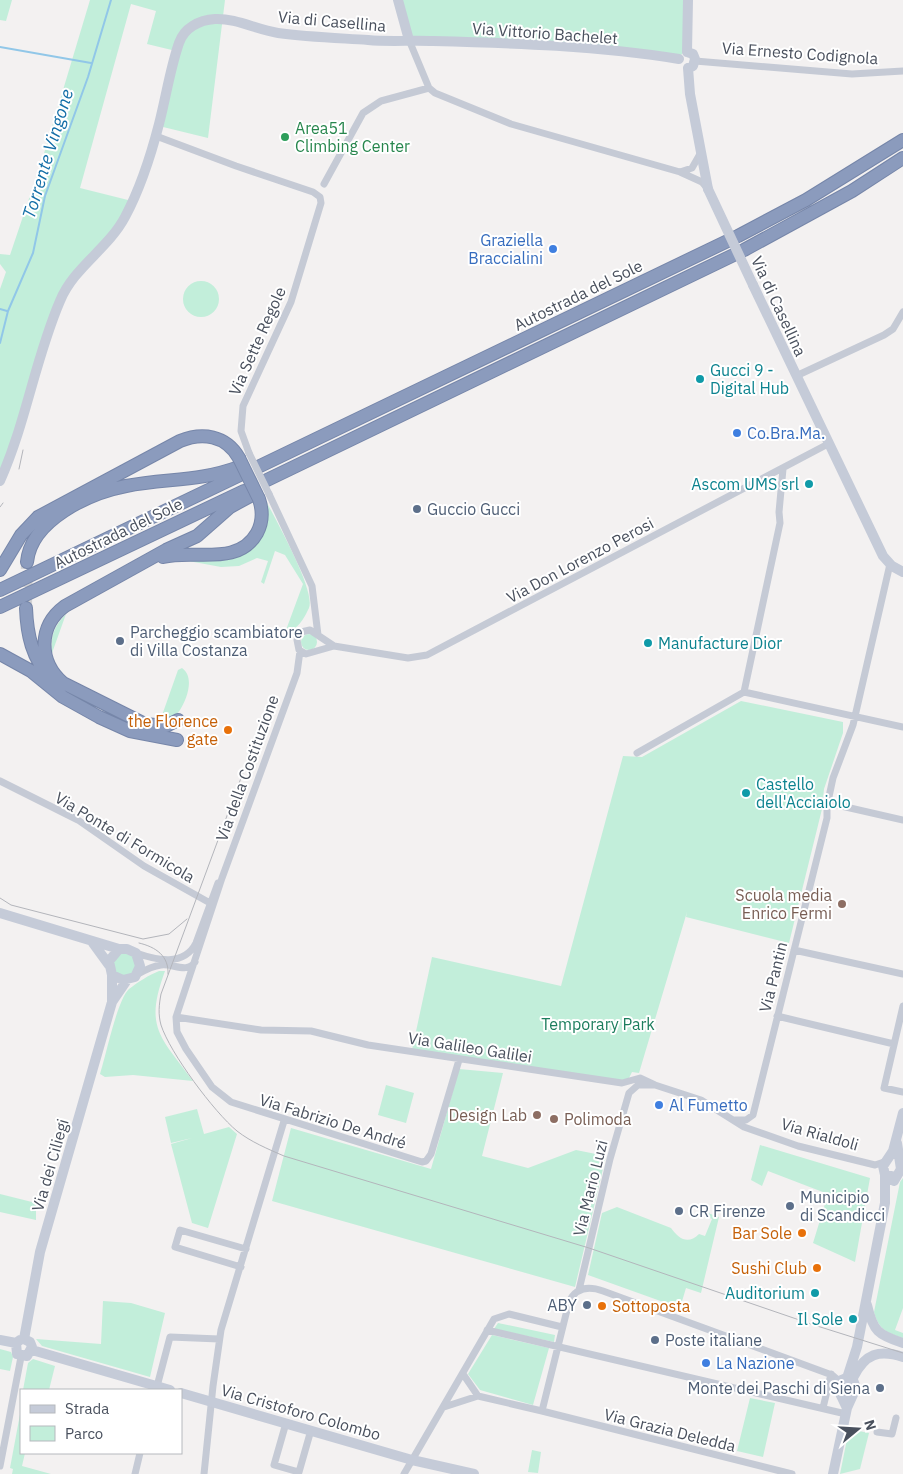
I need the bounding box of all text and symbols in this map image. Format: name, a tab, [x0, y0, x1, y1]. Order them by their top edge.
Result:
street label: Via di Casellina	[277, 6, 387, 36]
street label: Via Vittorio Bachelet	[471, 18, 619, 48]
street label: Via Ernesto Codignola	[721, 38, 879, 68]
water label: Torrente Vingone	[17, 86, 78, 221]
place label: Area51 Climbing Center	[295, 118, 410, 156]
marker: Area51 Climbing Center	[279, 131, 291, 143]
place label: Graziella Braccialini	[468, 230, 543, 268]
marker: Graziella Braccialini	[547, 243, 559, 255]
street label: Via di Casellina	[747, 253, 811, 360]
street label: Autostrada del Sole	[510, 255, 646, 335]
street label: Via Sette Regole	[224, 283, 290, 398]
place label: Gucci 9 - Digital Hub	[710, 360, 789, 398]
marker: Gucci 9 - Digital Hub	[694, 373, 706, 385]
place label: Co.Bra.Ma.	[747, 423, 825, 443]
marker: Co.Bra.Ma.	[731, 427, 743, 439]
place label: Ascom UMS srl	[691, 474, 799, 494]
marker: Ascom UMS srl	[803, 478, 815, 490]
street label: Autostrada del Sole	[50, 493, 186, 573]
place label: Guccio Gucci	[427, 499, 520, 519]
marker: Guccio Gucci	[411, 503, 423, 515]
street label: Via Don Lorenzo Perosi	[503, 513, 657, 607]
place label: Parcheggio scambiatore di Villa Costanza	[130, 622, 303, 660]
place label: Manufacture Dior	[658, 633, 782, 653]
marker: Parcheggio scambiatore di Villa Costanza	[114, 635, 126, 647]
marker: Manufacture Dior	[642, 637, 654, 649]
street label: Via della Costituzione	[211, 692, 283, 844]
place label: the Florence gate	[128, 711, 218, 749]
marker: the Florence gate	[222, 724, 234, 736]
place label: Castello dell'Acciaiolo	[756, 774, 851, 812]
street label: Via Ponte di Formicola	[51, 787, 199, 887]
marker: Castello dell'Acciaiolo	[740, 787, 752, 799]
place label: Scuola media Enrico Fermi	[735, 885, 832, 923]
marker: Scuola media Enrico Fermi	[836, 898, 848, 910]
street label: Via Pantin	[755, 940, 791, 1014]
park label: Temporary Park	[541, 1014, 655, 1034]
street label: Via Galileo Galilei	[407, 1027, 533, 1067]
street label: Via Fabrizio De André	[257, 1089, 409, 1153]
place label: Al Fumetto	[669, 1095, 748, 1115]
marker: Al Fumetto	[653, 1099, 665, 1111]
place label: Design Lab	[449, 1105, 527, 1125]
marker: Design Lab	[531, 1109, 543, 1121]
place label: Polimoda	[564, 1109, 632, 1129]
marker: Polimoda	[548, 1113, 560, 1125]
street label: Via Rialdoli	[779, 1113, 861, 1155]
street label: Via dei Ciliegi	[27, 1116, 73, 1214]
street label: Via Mario Luzi	[568, 1138, 612, 1238]
place label: Municipio di Scandicci	[800, 1187, 885, 1225]
marker: Municipio di Scandicci	[784, 1200, 796, 1212]
place label: CR Firenze	[689, 1201, 766, 1221]
marker: CR Firenze	[673, 1205, 685, 1217]
place label: Bar Sole	[732, 1223, 792, 1243]
marker: Bar Sole	[796, 1227, 808, 1239]
place label: Sushi Club	[731, 1258, 807, 1278]
marker: Sushi Club	[811, 1262, 823, 1274]
place label: Auditorium	[725, 1283, 805, 1303]
marker: Auditorium	[809, 1287, 821, 1299]
place label: ABY	[547, 1295, 578, 1315]
place label: Sottoposta	[612, 1296, 691, 1316]
marker: ABY	[581, 1299, 593, 1311]
marker: Sottoposta	[596, 1300, 608, 1312]
place label: Il Sole	[797, 1309, 843, 1329]
marker: Il Sole	[847, 1313, 859, 1325]
place label: Poste italiane	[665, 1330, 762, 1350]
marker: Poste italiane	[649, 1334, 661, 1346]
place label: La Nazione	[716, 1353, 795, 1373]
marker: La Nazione	[700, 1357, 712, 1369]
place label: Monte dei Paschi di Siena	[687, 1378, 870, 1398]
street label: Via Cristoforo Colombo	[219, 1380, 383, 1444]
marker: Monte dei Paschi di Siena	[874, 1382, 886, 1394]
legend	[20, 1389, 182, 1454]
text: Strada	[65, 1399, 109, 1418]
street label: Via Grazia Deledda	[602, 1404, 738, 1456]
north arrow	[833, 1404, 883, 1454]
text: N	[860, 1417, 880, 1433]
text: Parco	[65, 1424, 103, 1443]

